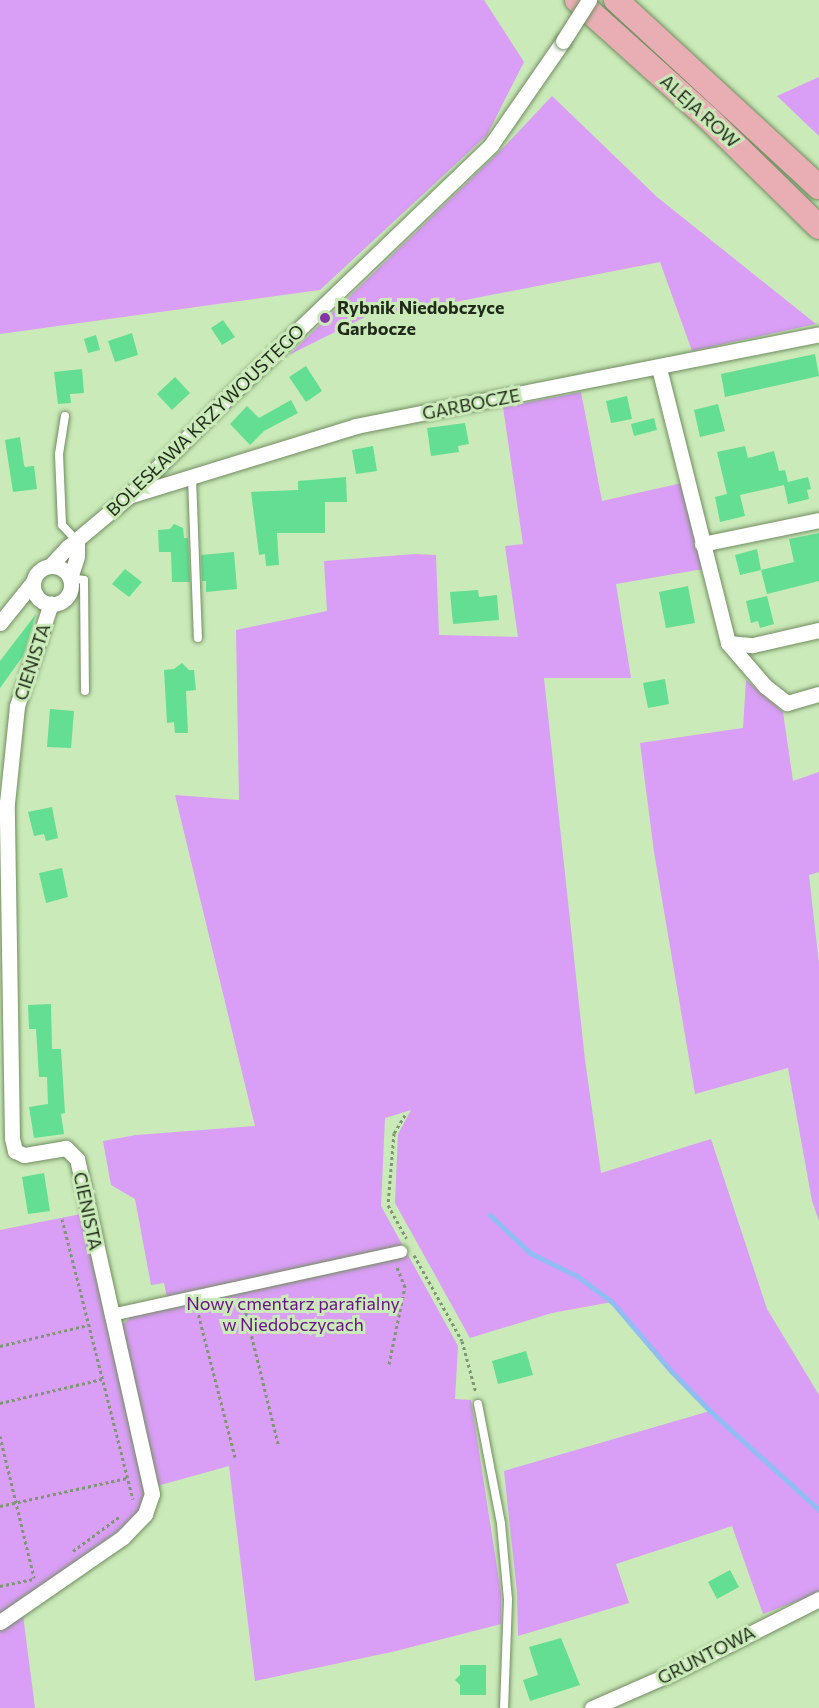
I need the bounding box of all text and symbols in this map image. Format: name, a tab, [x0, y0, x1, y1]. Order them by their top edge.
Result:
street label: ALEJA ROW	[656, 70, 744, 152]
place label: Rybnik Niedobczyce Garbocze	[337, 297, 504, 340]
marker: Rybnik Niedobczyce Garbocze	[318, 311, 332, 325]
street label: BOLESŁAWA KRZYWOUSTEGO	[102, 320, 308, 520]
street label: GARBOCZE	[420, 384, 522, 424]
street label: CIENISTA	[9, 621, 55, 703]
street label: CIENISTA	[69, 1170, 107, 1252]
park label: Nowy cmentarz parafialny w Niedobczycach	[186, 1293, 400, 1336]
street label: GRUNTOWA	[654, 1621, 758, 1689]

